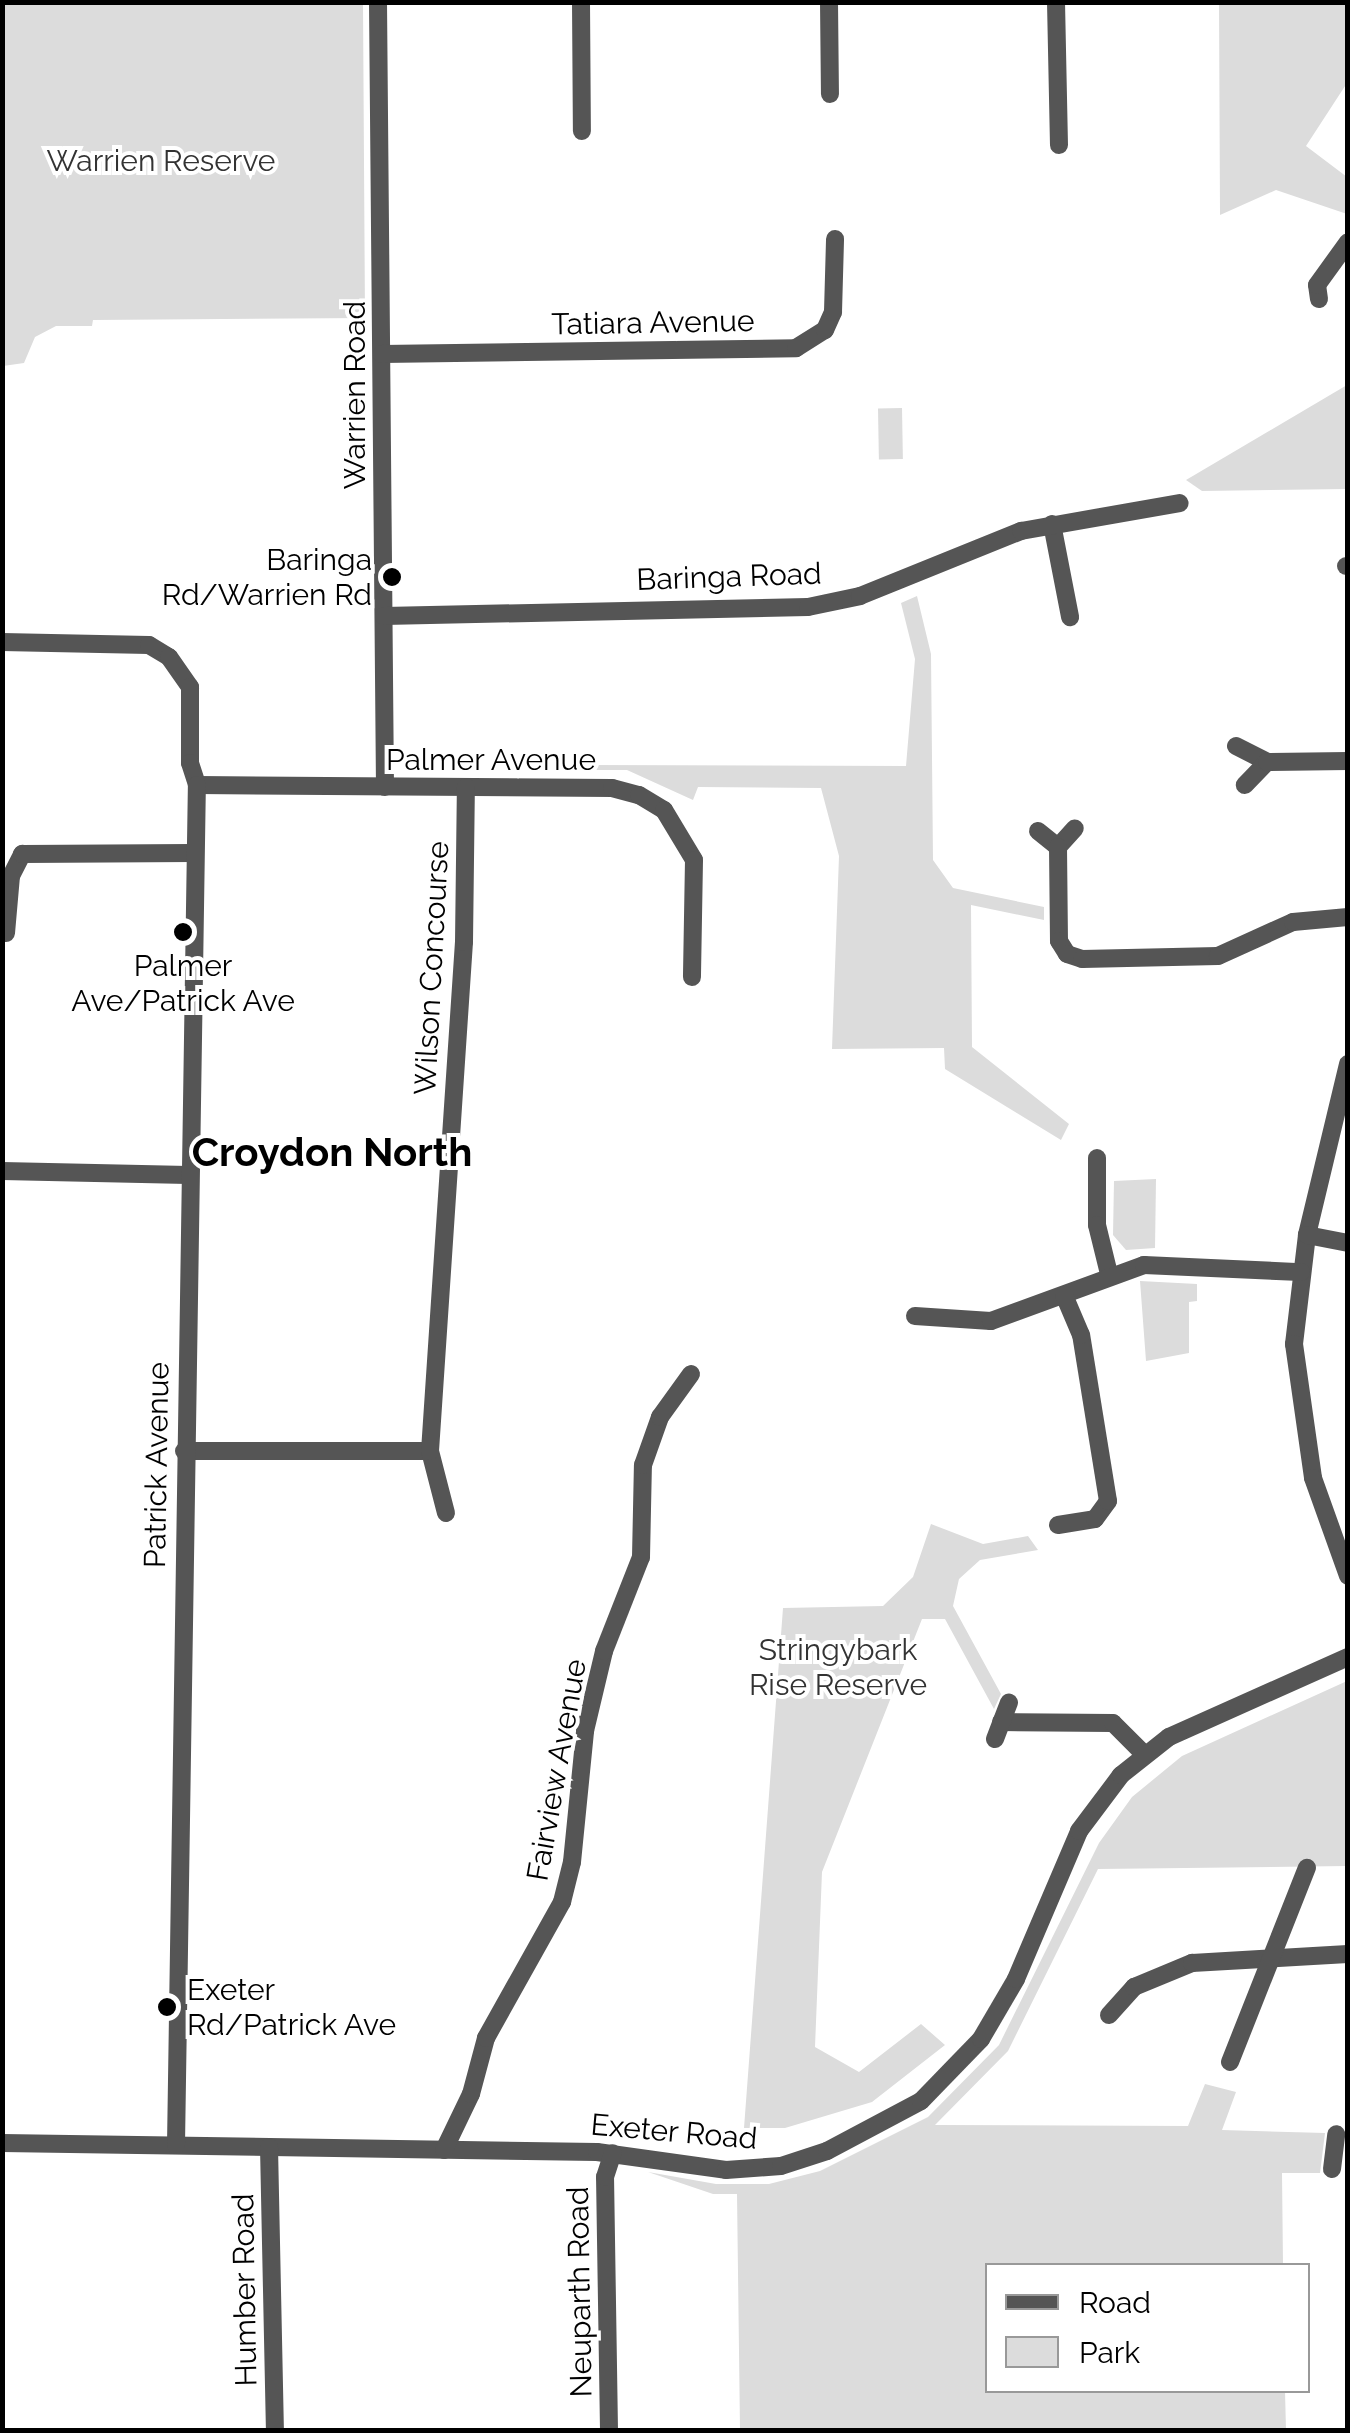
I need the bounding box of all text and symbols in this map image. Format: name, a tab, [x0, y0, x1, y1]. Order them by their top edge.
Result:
park label: Warrien Reserve	[47, 143, 275, 179]
street label: Warrien Road	[337, 301, 373, 489]
street label: Tatiara Avenue	[551, 303, 755, 343]
place label: Baringa Rd/Warrien Rd	[162, 542, 372, 612]
street label: Baringa Road	[636, 556, 822, 598]
marker: Baringa Rd/Warrien Rd	[381, 566, 403, 588]
street label: Palmer Avenue	[385, 742, 597, 778]
street label: Wilson Concourse	[407, 840, 457, 1096]
marker: Palmer Ave/Patrick Ave	[172, 921, 194, 943]
place label: Palmer Ave/Patrick Ave	[71, 948, 295, 1018]
district label: Croydon North	[192, 1128, 472, 1176]
street label: Patrick Avenue	[137, 1361, 177, 1569]
park label: Stringybark Rise Reserve	[749, 1632, 927, 1702]
street label: Fairview Avenue	[520, 1656, 594, 1884]
place label: Exeter Rd/Patrick Ave	[187, 1972, 397, 2042]
marker: Exeter Rd/Patrick Ave	[156, 1996, 178, 2018]
street label: Exeter Road	[589, 2107, 759, 2157]
street label: Neuparth Road	[560, 2186, 600, 2398]
street label: Humber Road	[225, 2193, 265, 2387]
legend	[985, 2263, 1310, 2393]
text: Road	[1079, 2285, 1151, 2320]
text: Park	[1079, 2335, 1140, 2370]

